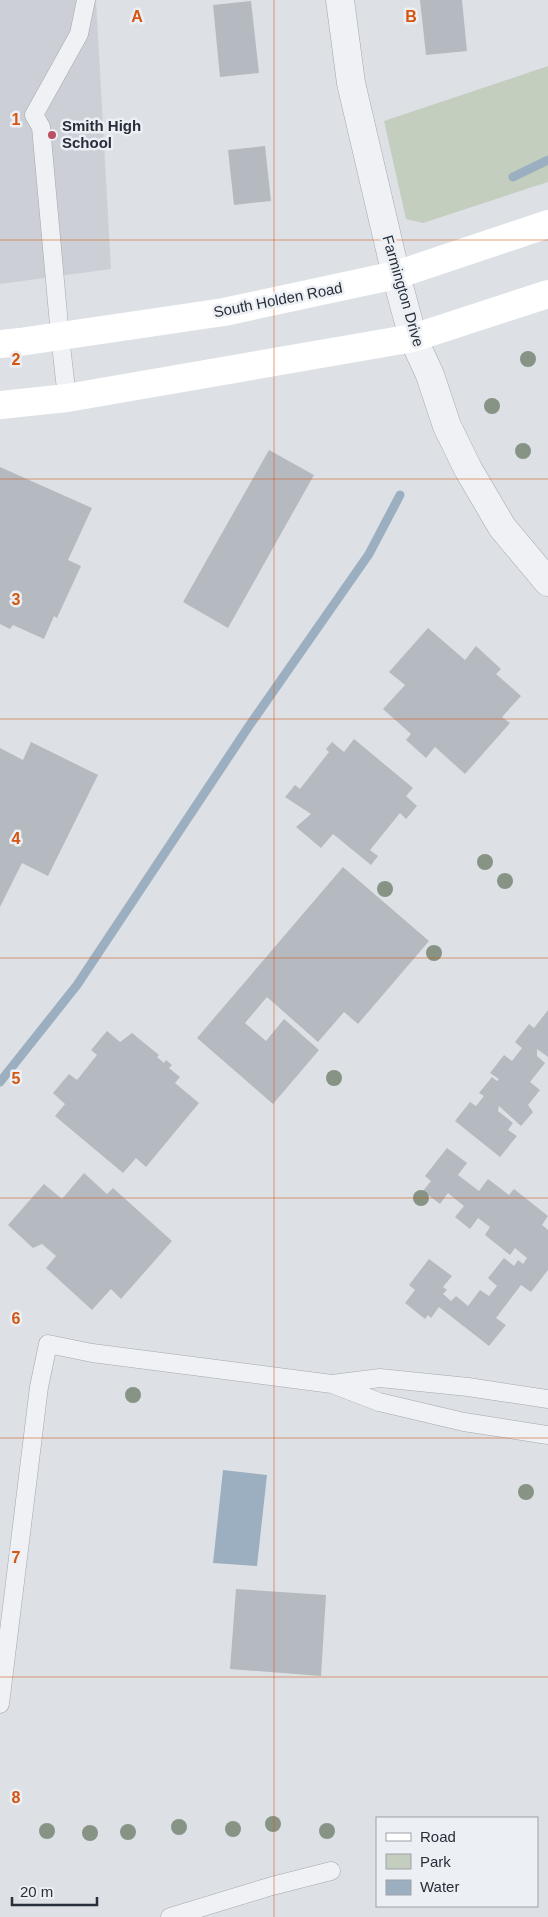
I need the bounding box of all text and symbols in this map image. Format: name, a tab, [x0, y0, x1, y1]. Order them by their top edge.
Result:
text: A	[131, 8, 143, 25]
text: B	[405, 8, 417, 25]
text: 1	[12, 111, 21, 128]
place label: Smith High School	[62, 117, 141, 151]
marker: Smith High School	[46, 129, 58, 141]
street label: Farmington Drive	[379, 233, 428, 349]
street label: South Holden Road	[212, 279, 344, 320]
text: 2	[12, 351, 21, 368]
text: 3	[12, 591, 21, 608]
text: 4	[12, 830, 21, 847]
text: 5	[12, 1070, 21, 1087]
text: 6	[12, 1310, 21, 1327]
text: 7	[12, 1549, 21, 1566]
text: 8	[12, 1789, 21, 1806]
legend	[376, 1817, 538, 1907]
text: Road	[420, 1828, 456, 1845]
text: Park	[420, 1853, 451, 1870]
scale bar	[12, 1874, 98, 1906]
text: Water	[420, 1878, 459, 1895]
text: 20 m	[20, 1883, 53, 1900]

